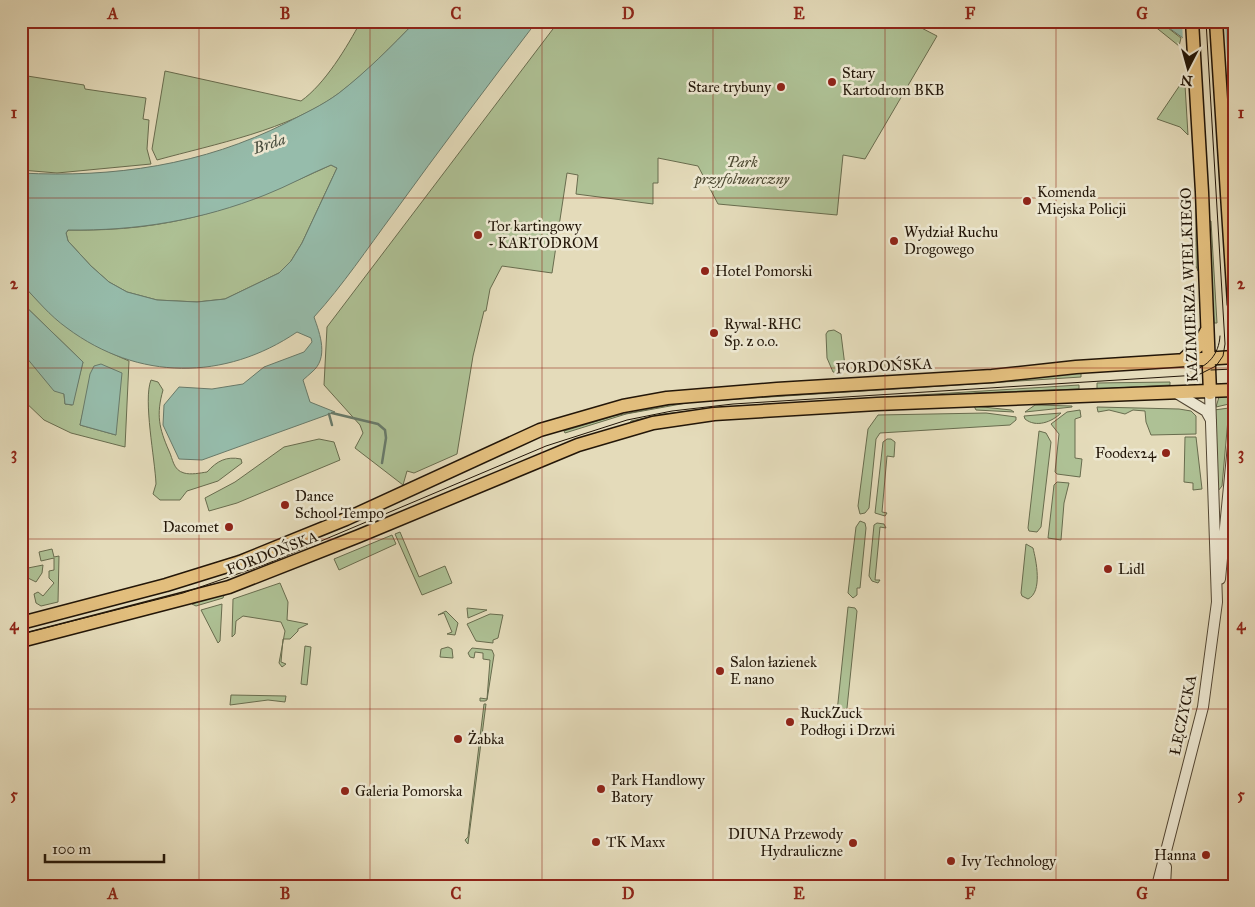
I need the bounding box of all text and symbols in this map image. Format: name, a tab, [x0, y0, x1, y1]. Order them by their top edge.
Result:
text: A	[107, 4, 119, 23]
text: B	[280, 4, 290, 23]
text: C	[451, 4, 462, 23]
text: D	[622, 4, 635, 23]
text: E	[793, 4, 805, 23]
text: F	[965, 4, 976, 23]
text: G	[1136, 4, 1148, 23]
north arrow	[1162, 42, 1212, 92]
place label: Stary Kartodrom BKB	[842, 64, 944, 99]
text: N	[1180, 71, 1193, 90]
marker: Stary Kartodrom BKB	[826, 76, 838, 88]
place label: Stare trybuny	[688, 78, 772, 96]
marker: Stare trybuny	[775, 81, 787, 93]
text: 1	[11, 103, 18, 122]
text: 1	[1238, 103, 1245, 122]
water label: Brda	[249, 129, 288, 158]
park label: Park przyfolwarczny	[693, 153, 790, 189]
place label: Komenda Miejska Policji	[1037, 183, 1126, 218]
street label: KAZIMIERZA WIELKIEGO	[1177, 187, 1201, 383]
marker: Komenda Miejska Policji	[1021, 195, 1033, 207]
place label: Tor kartingowy - KARTODROM	[488, 217, 599, 252]
place label: Wydział Ruchu Drogowego	[904, 223, 998, 258]
marker: Tor kartingowy - KARTODROM	[472, 229, 484, 241]
marker: Wydział Ruchu Drogowego	[888, 235, 900, 247]
place label: Hotel Pomorski	[715, 262, 812, 280]
marker: Hotel Pomorski	[699, 265, 711, 277]
text: 2	[10, 274, 19, 293]
text: 2	[1237, 274, 1246, 293]
place label: Rywal-RHC Sp. z o.o.	[724, 315, 801, 350]
marker: Rywal-RHC Sp. z o.o.	[708, 327, 720, 339]
street label: FORDOŃSKA	[835, 353, 933, 378]
text: 3	[11, 444, 17, 464]
place label: Foodex24	[1095, 444, 1157, 462]
text: 3	[1238, 444, 1244, 464]
marker: Foodex24	[1160, 447, 1172, 459]
place label: Dance School Tempo	[295, 487, 384, 522]
marker: Dance School Tempo	[279, 499, 291, 511]
place label: Dacomet	[163, 518, 220, 536]
marker: Dacomet	[223, 521, 235, 533]
street label: FORDOŃSKA	[223, 526, 320, 579]
place label: Lidl	[1118, 560, 1146, 578]
marker: Lidl	[1102, 563, 1114, 575]
text: 4	[10, 615, 20, 635]
text: 4	[1237, 615, 1247, 635]
place label: Salon łazienek E nano	[730, 653, 817, 688]
marker: Salon łazienek E nano	[714, 665, 726, 677]
street label: ŁĘCZYCKA	[1166, 673, 1200, 757]
place label: RuckZuck Podłogi i Drzwi	[800, 704, 895, 739]
marker: RuckZuck Podłogi i Drzwi	[784, 716, 796, 728]
place label: Żabka	[468, 730, 505, 748]
marker: Żabka	[452, 733, 464, 745]
place label: Park Handlowy Batory	[611, 771, 706, 806]
place label: Galeria Pomorska	[355, 782, 463, 800]
marker: Park Handlowy Batory	[595, 783, 607, 795]
text: 5	[10, 785, 18, 804]
marker: Galeria Pomorska	[339, 785, 351, 797]
text: 5	[1237, 785, 1245, 804]
place label: DIUNA Przewody Hydrauliczne	[728, 825, 844, 860]
scale bar	[45, 832, 164, 864]
place label: TK Maxx	[606, 833, 666, 851]
marker: TK Maxx	[590, 836, 602, 848]
marker: DIUNA Przewody Hydrauliczne	[847, 837, 859, 849]
text: 100 m	[52, 840, 92, 858]
place label: Hanna	[1154, 846, 1197, 864]
marker: Hanna	[1200, 849, 1212, 861]
place label: Ivy Technology	[961, 852, 1057, 870]
marker: Ivy Technology	[945, 855, 957, 867]
text: A	[107, 884, 119, 903]
text: B	[280, 884, 290, 903]
text: C	[451, 884, 462, 903]
text: D	[622, 884, 635, 903]
text: E	[793, 884, 805, 903]
text: F	[965, 884, 976, 903]
text: G	[1136, 884, 1148, 903]

